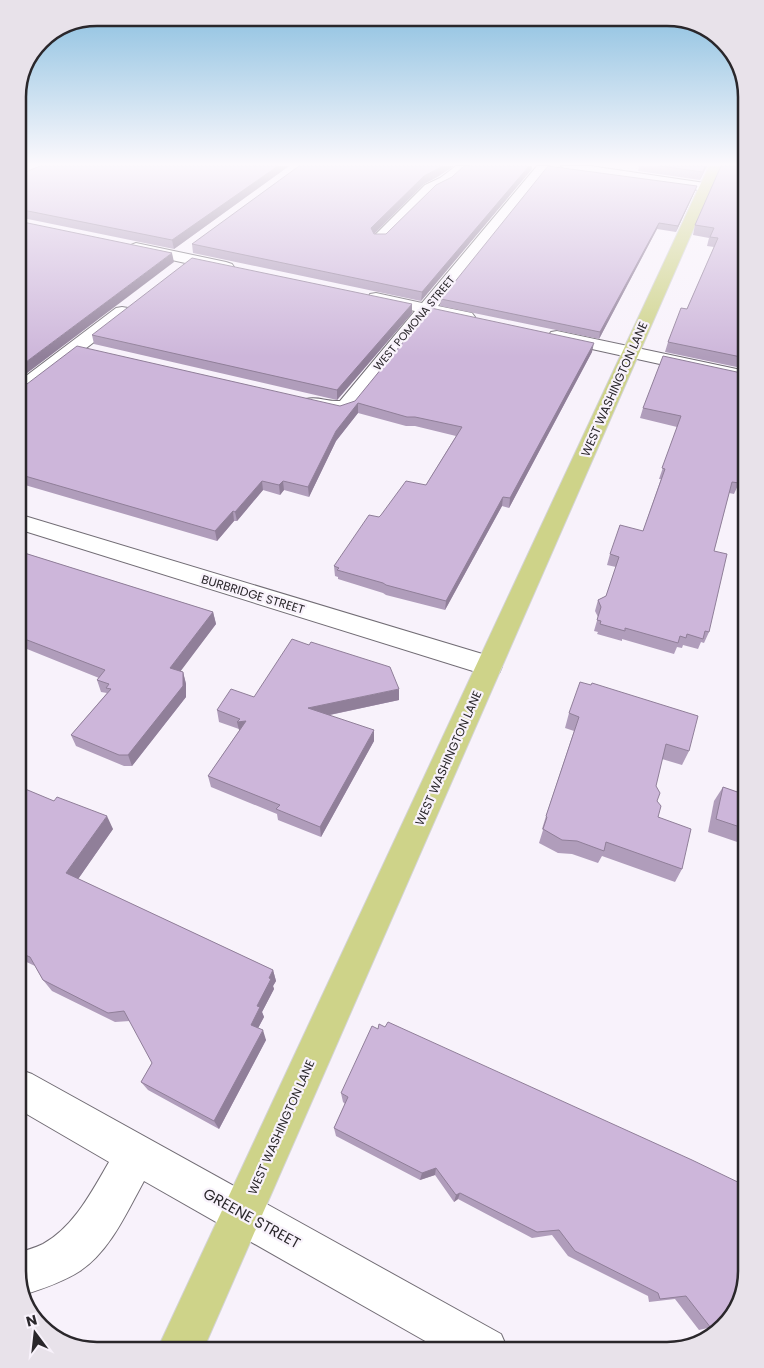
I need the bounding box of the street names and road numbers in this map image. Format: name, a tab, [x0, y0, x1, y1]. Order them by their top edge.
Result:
street label: WEST POMONA STREET	[370, 272, 458, 374]
street label: WEST WASHINGTON LANE	[577, 319, 651, 459]
street label: BURBRIDGE STREET	[199, 570, 307, 618]
street label: WEST WASHINGTON LANE	[411, 688, 485, 828]
street label: WEST WASHINGTON LANE	[244, 1057, 318, 1197]
street label: GREENE STREET	[200, 1183, 304, 1253]

